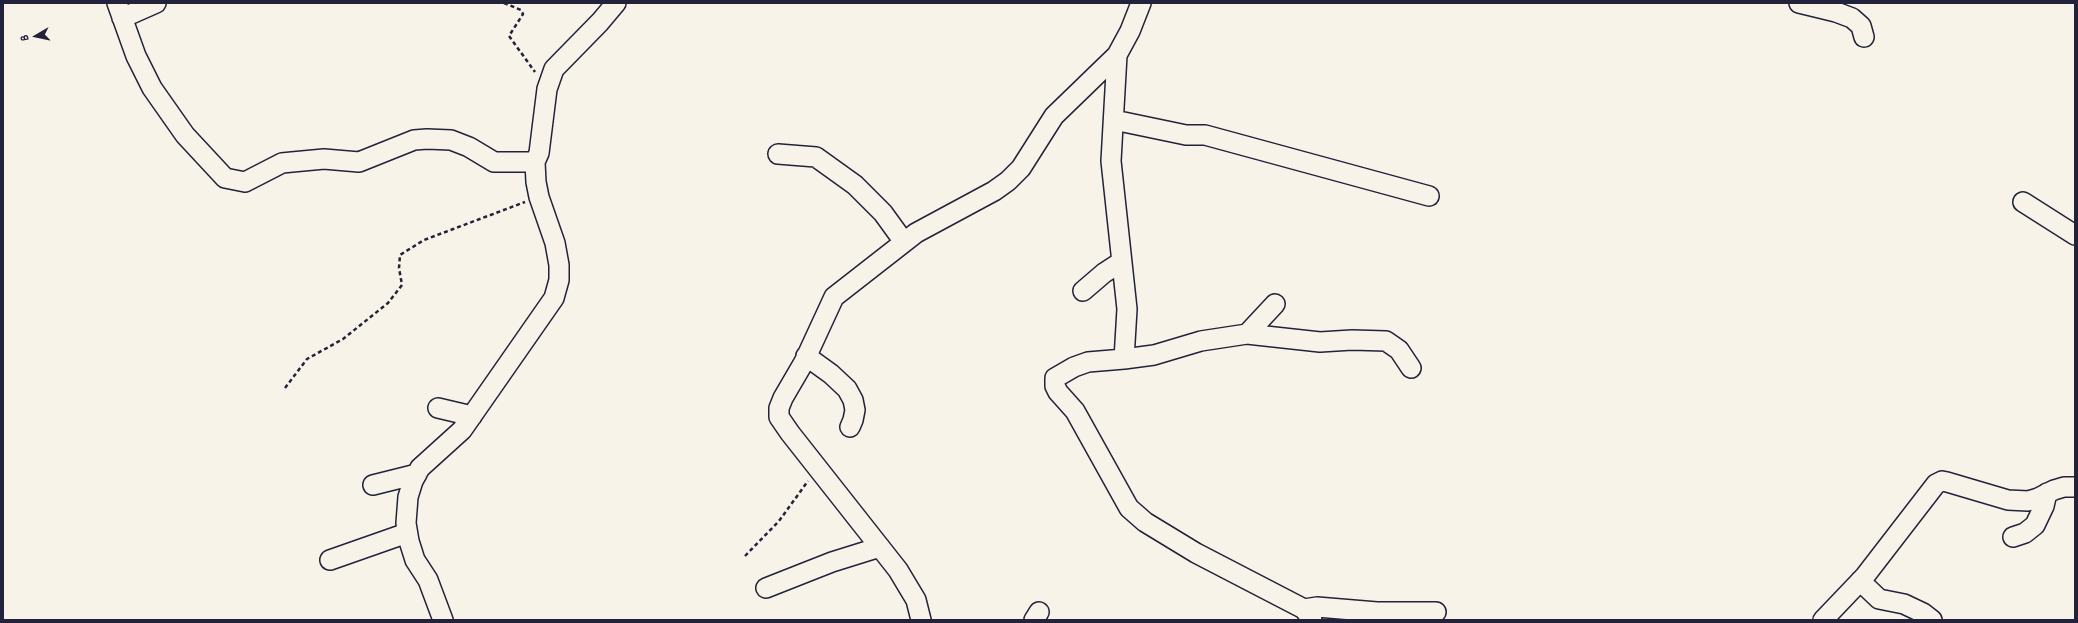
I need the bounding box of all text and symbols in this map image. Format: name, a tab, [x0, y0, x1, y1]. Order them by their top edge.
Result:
north arrow	[16, 16, 56, 56]
text: B	[17, 34, 31, 42]

